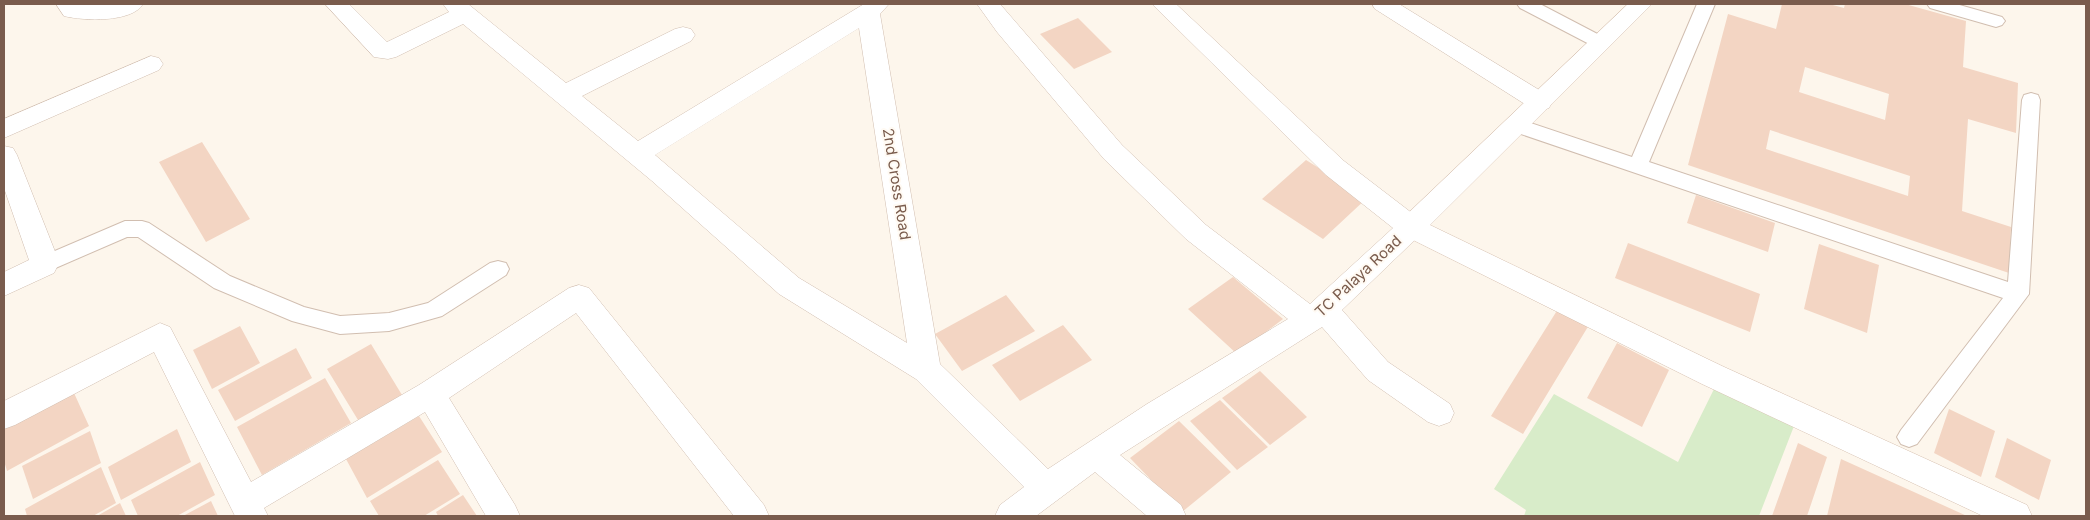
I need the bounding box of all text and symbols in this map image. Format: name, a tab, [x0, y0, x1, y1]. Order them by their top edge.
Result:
street label: 2nd Cross Road	[879, 127, 915, 241]
street label: TC Palaya Road	[1311, 231, 1405, 321]

